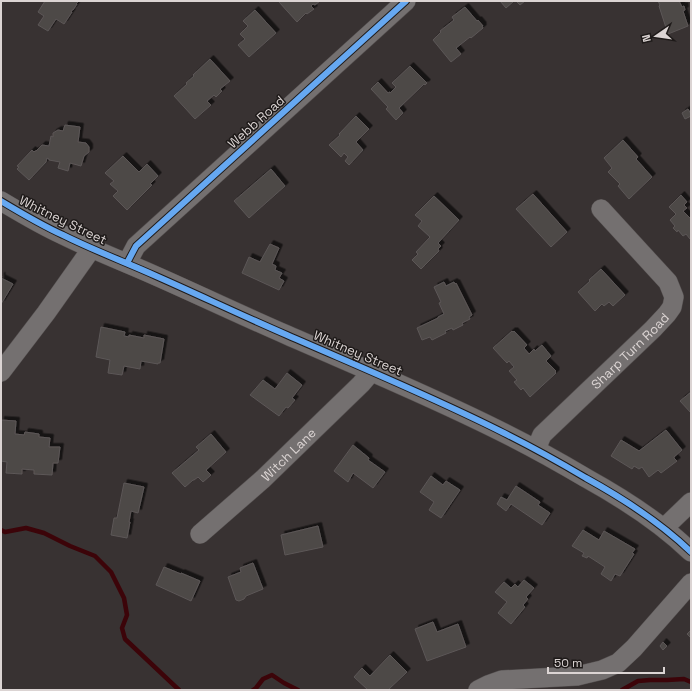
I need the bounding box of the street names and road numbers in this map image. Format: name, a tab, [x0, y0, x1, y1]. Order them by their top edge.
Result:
street label: Webb Road	[224, 92, 288, 152]
street label: Whitney Street	[16, 191, 110, 249]
street label: Sharp Turn Road	[587, 309, 673, 392]
street label: Whitney Street	[311, 327, 405, 379]
street label: Witch Lane	[257, 424, 319, 485]

